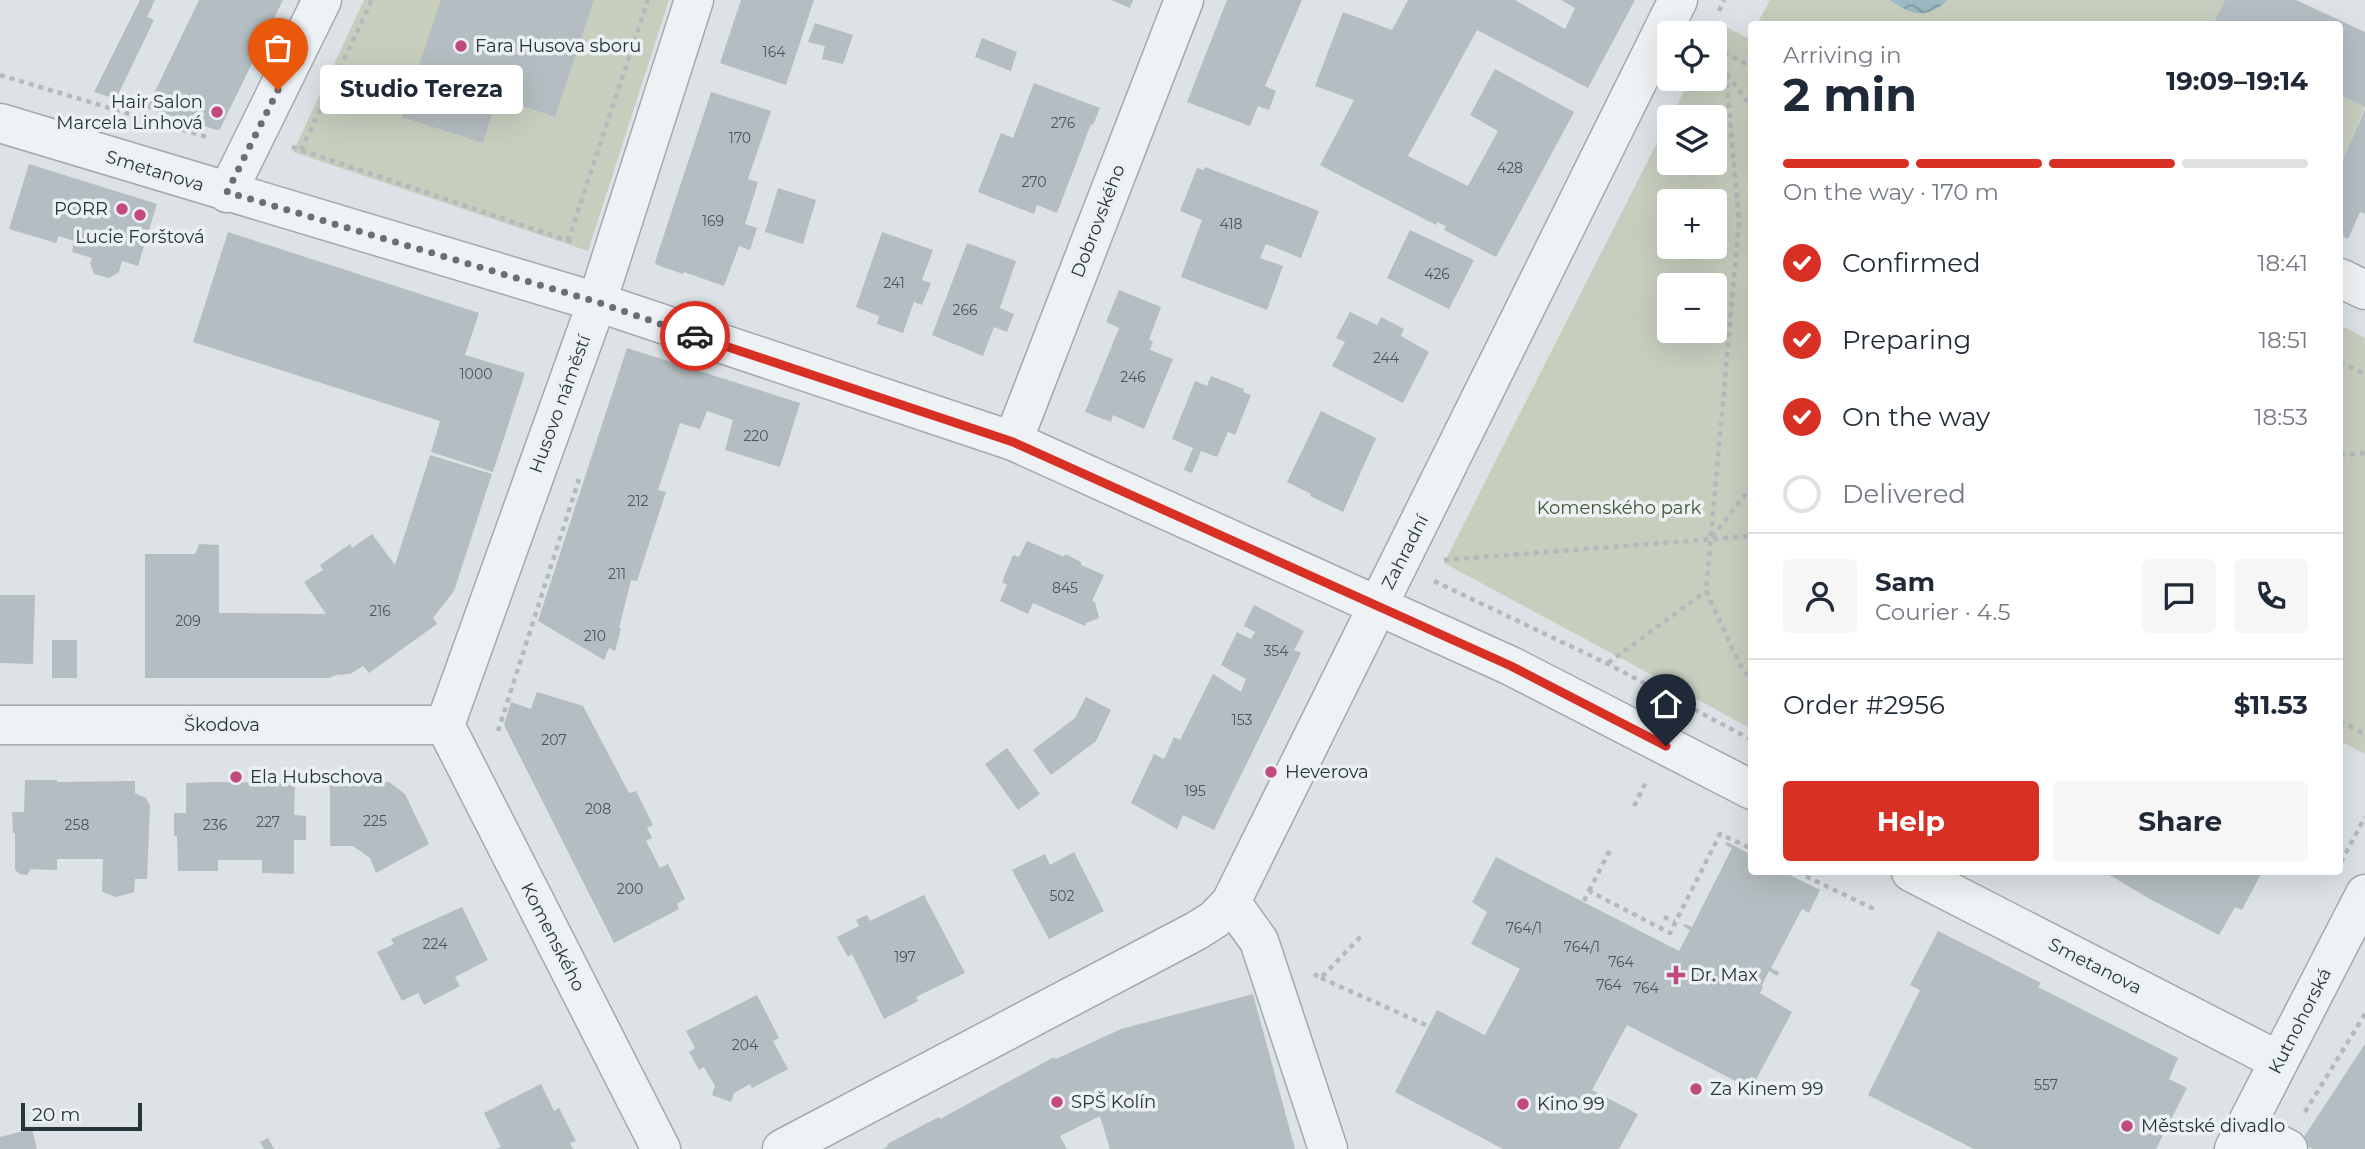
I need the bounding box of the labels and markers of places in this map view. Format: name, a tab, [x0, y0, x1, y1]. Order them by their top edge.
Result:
pin	[248, 18, 308, 90]
place label: Fara Husova sboru	[475, 35, 641, 57]
marker: Fara Husova sboru	[453, 38, 469, 54]
callout: Studio Tereza	[320, 66, 523, 114]
place label: Hair Salon Marcela Linhová	[56, 91, 203, 134]
marker: Hair Salon Marcela Linhová	[209, 104, 225, 120]
place label: PORR	[54, 198, 108, 220]
marker: PORR	[114, 201, 130, 217]
marker: Lucie Forštová	[132, 207, 148, 223]
place label: Lucie Forštová	[75, 226, 205, 248]
pin	[1636, 674, 1696, 746]
place label: Heverova	[1285, 761, 1369, 783]
marker: Heverova	[1263, 764, 1279, 780]
place label: Ela Hubschova	[250, 766, 383, 788]
marker: Ela Hubschova	[228, 769, 244, 785]
place label: Dr. Max	[1690, 964, 1758, 986]
marker: Dr. Max	[1668, 967, 1684, 983]
place label: Za Kinem 99	[1710, 1078, 1824, 1100]
marker: Za Kinem 99	[1688, 1081, 1704, 1097]
place label: SPŠ Kolín	[1071, 1091, 1156, 1113]
place label: Kino 99	[1537, 1093, 1605, 1115]
marker: SPŠ Kolín	[1049, 1094, 1065, 1110]
marker: Kino 99	[1515, 1096, 1531, 1112]
place label: Městské divadlo	[2141, 1115, 2285, 1137]
marker: Městské divadlo	[2119, 1118, 2135, 1134]

